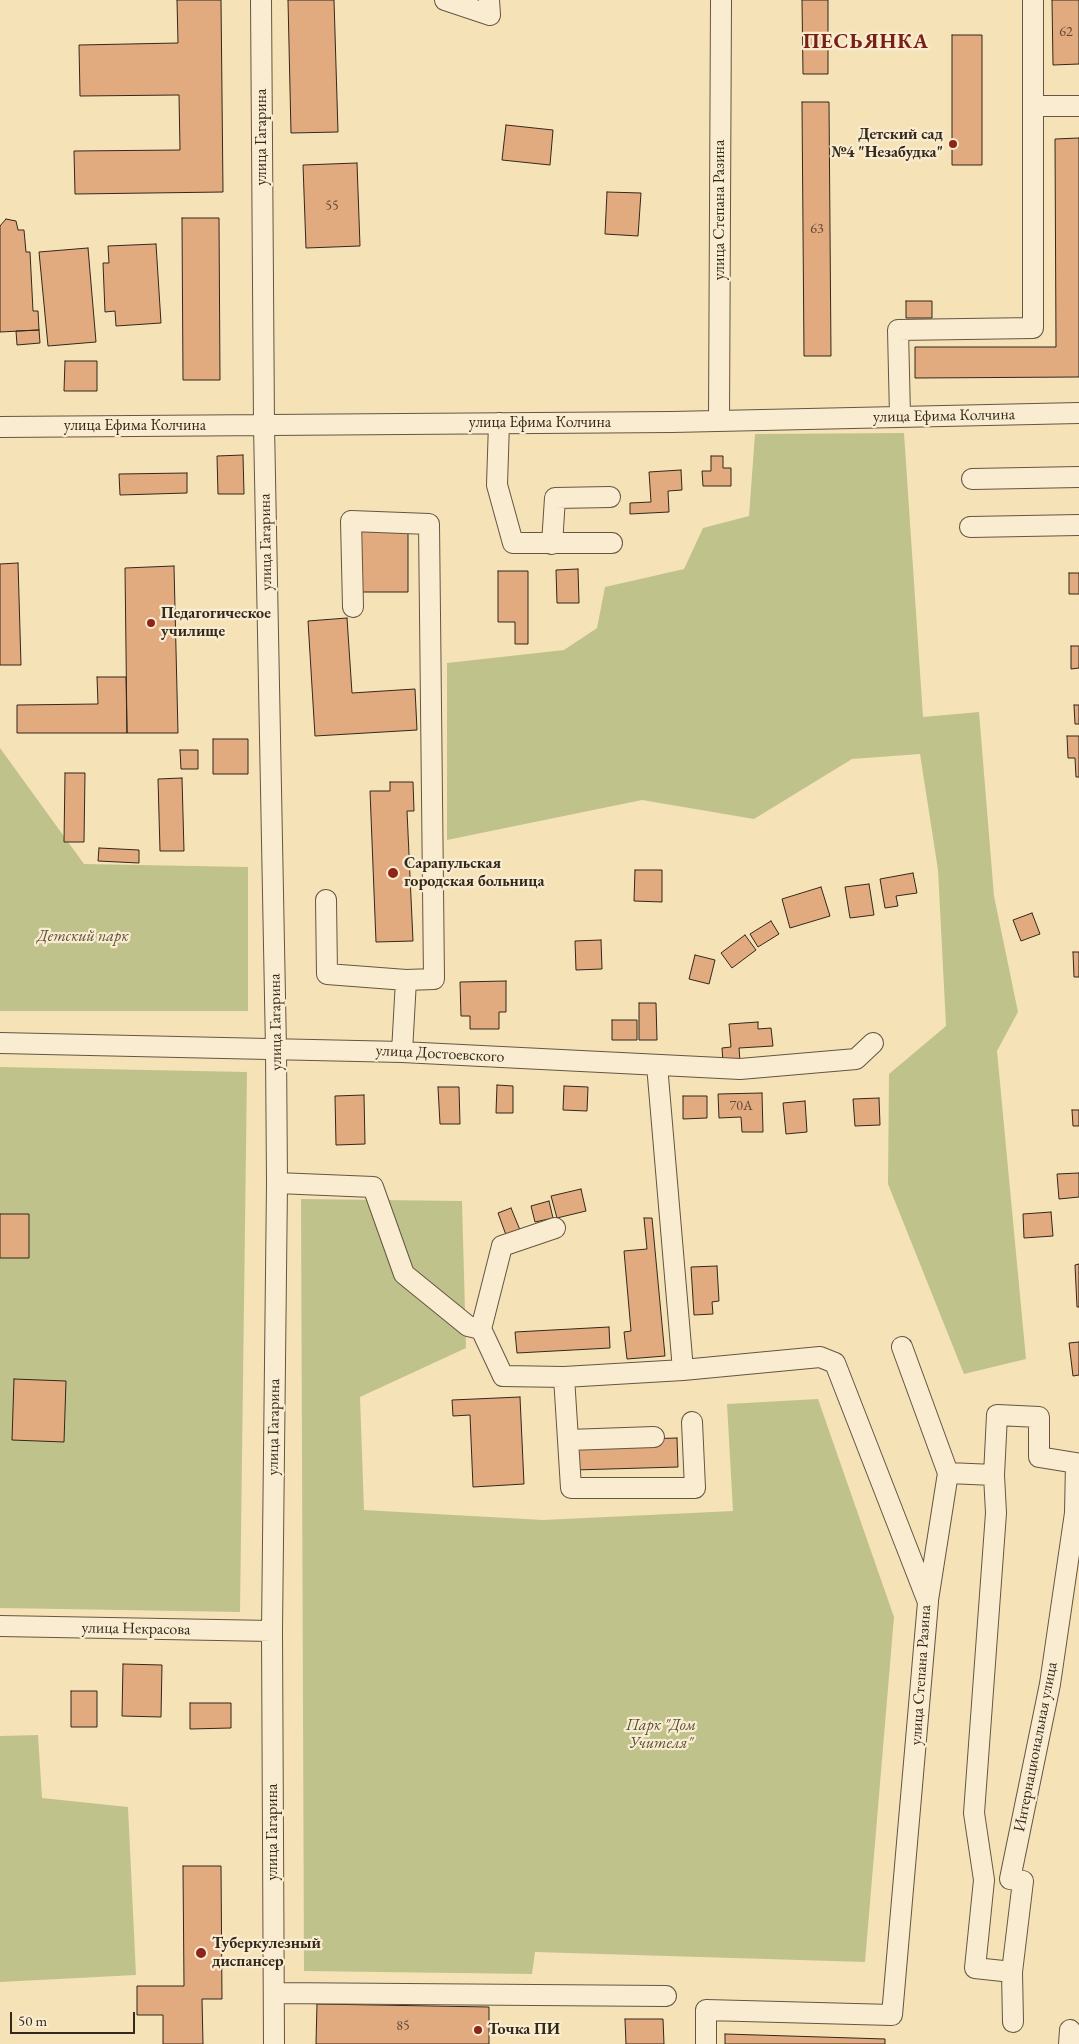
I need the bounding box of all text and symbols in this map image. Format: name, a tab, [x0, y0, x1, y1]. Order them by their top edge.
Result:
house number: 62	[1059, 24, 1073, 40]
district label: ПЕСЬЯНКА	[802, 29, 930, 55]
street label: улица Гагарина	[252, 89, 272, 185]
place label: Детский сад №4 "Незабудка"	[832, 125, 943, 163]
marker: Детский сад №4 "Незабудка"	[947, 138, 959, 150]
street label: улица Степана Разина	[710, 140, 730, 280]
house number: 55	[325, 198, 339, 214]
house number: 63	[810, 221, 824, 237]
street label: улица Ефима Колчина	[873, 405, 1015, 427]
street label: улица Ефима Колчина	[469, 413, 611, 433]
street label: улица Ефима Колчина	[64, 416, 206, 436]
street label: улица Гагарина	[256, 493, 276, 591]
place label: Педагогическое училище	[161, 604, 271, 642]
marker: Педагогическое училище	[145, 617, 157, 629]
place label: Сарапульская городская больница	[404, 854, 544, 892]
marker: Сарапульская городская больница	[386, 866, 400, 880]
park label: Детский парк	[37, 927, 129, 947]
street label: улица Гагарина	[266, 973, 286, 1071]
street label: улица Достоевского	[375, 1041, 505, 1067]
house number: 70А	[729, 1098, 753, 1114]
street label: улица Гагарина	[264, 1378, 284, 1476]
street label: улица Степана Разина	[907, 1604, 935, 1746]
street label: улица Некрасова	[81, 1618, 191, 1640]
street label: Интернациональная улица	[1010, 1660, 1062, 1834]
park label: Парк "Дом Учителя"	[626, 1716, 696, 1754]
street label: улица Гагарина	[263, 1784, 283, 1880]
place label: Туберкулезный диспансер	[212, 1934, 321, 1972]
marker: Туберкулезный диспансер	[194, 1946, 208, 1960]
scale bar	[12, 2002, 138, 2034]
text: 50 m	[18, 2011, 47, 2030]
house number: 85	[396, 2018, 410, 2034]
place label: Точка ПИ	[488, 2020, 560, 2040]
marker: Точка ПИ	[472, 2024, 484, 2036]

